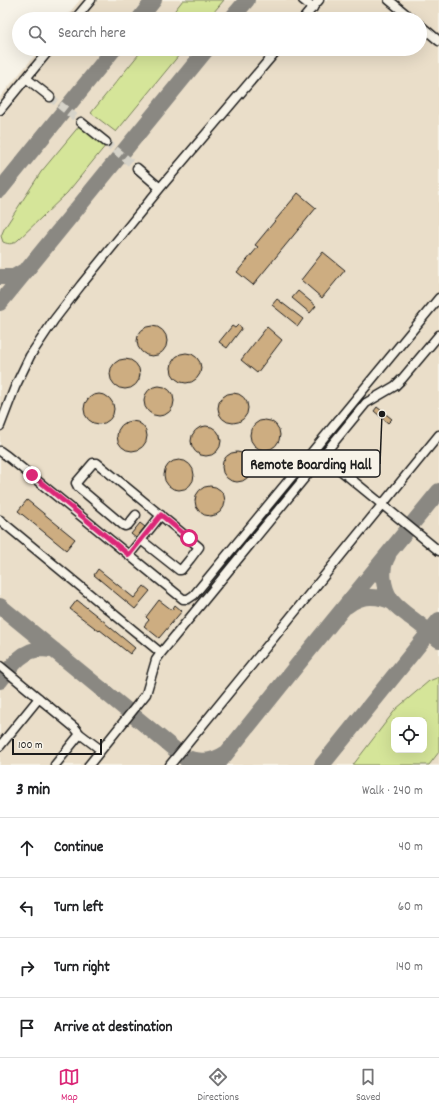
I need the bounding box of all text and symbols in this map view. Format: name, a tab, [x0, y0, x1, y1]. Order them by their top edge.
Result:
search box	[12, 12, 427, 56]
icon: search	[26, 23, 48, 45]
text: Search here	[58, 23, 126, 45]
callout: Remote Boarding Hall	[242, 450, 380, 477]
text: Remote Boarding Hall	[250, 455, 372, 477]
route end	[23, 466, 41, 484]
route start	[180, 529, 198, 547]
map controls	[391, 717, 427, 753]
button: locate	[391, 717, 427, 753]
scale bar	[12, 737, 102, 756]
text: 100 m	[18, 738, 42, 754]
text: 3 min	[16, 779, 50, 803]
text: Walk · 240 m	[362, 782, 423, 801]
icon: ahead	[16, 837, 38, 859]
text: Continue	[54, 837, 103, 859]
text: 40 m	[399, 838, 423, 857]
icon: left	[16, 897, 38, 919]
text: Turn left	[54, 897, 103, 919]
text: 60 m	[398, 898, 423, 917]
icon: right	[16, 957, 38, 979]
text: Turn right	[54, 957, 110, 979]
text: 140 m	[396, 958, 423, 977]
icon: arrive	[16, 1017, 38, 1039]
text: Arrive at destination	[54, 1017, 172, 1039]
tab: Map	[58, 1066, 80, 1106]
tab: Directions	[197, 1066, 239, 1106]
tab: Saved	[356, 1066, 381, 1106]

